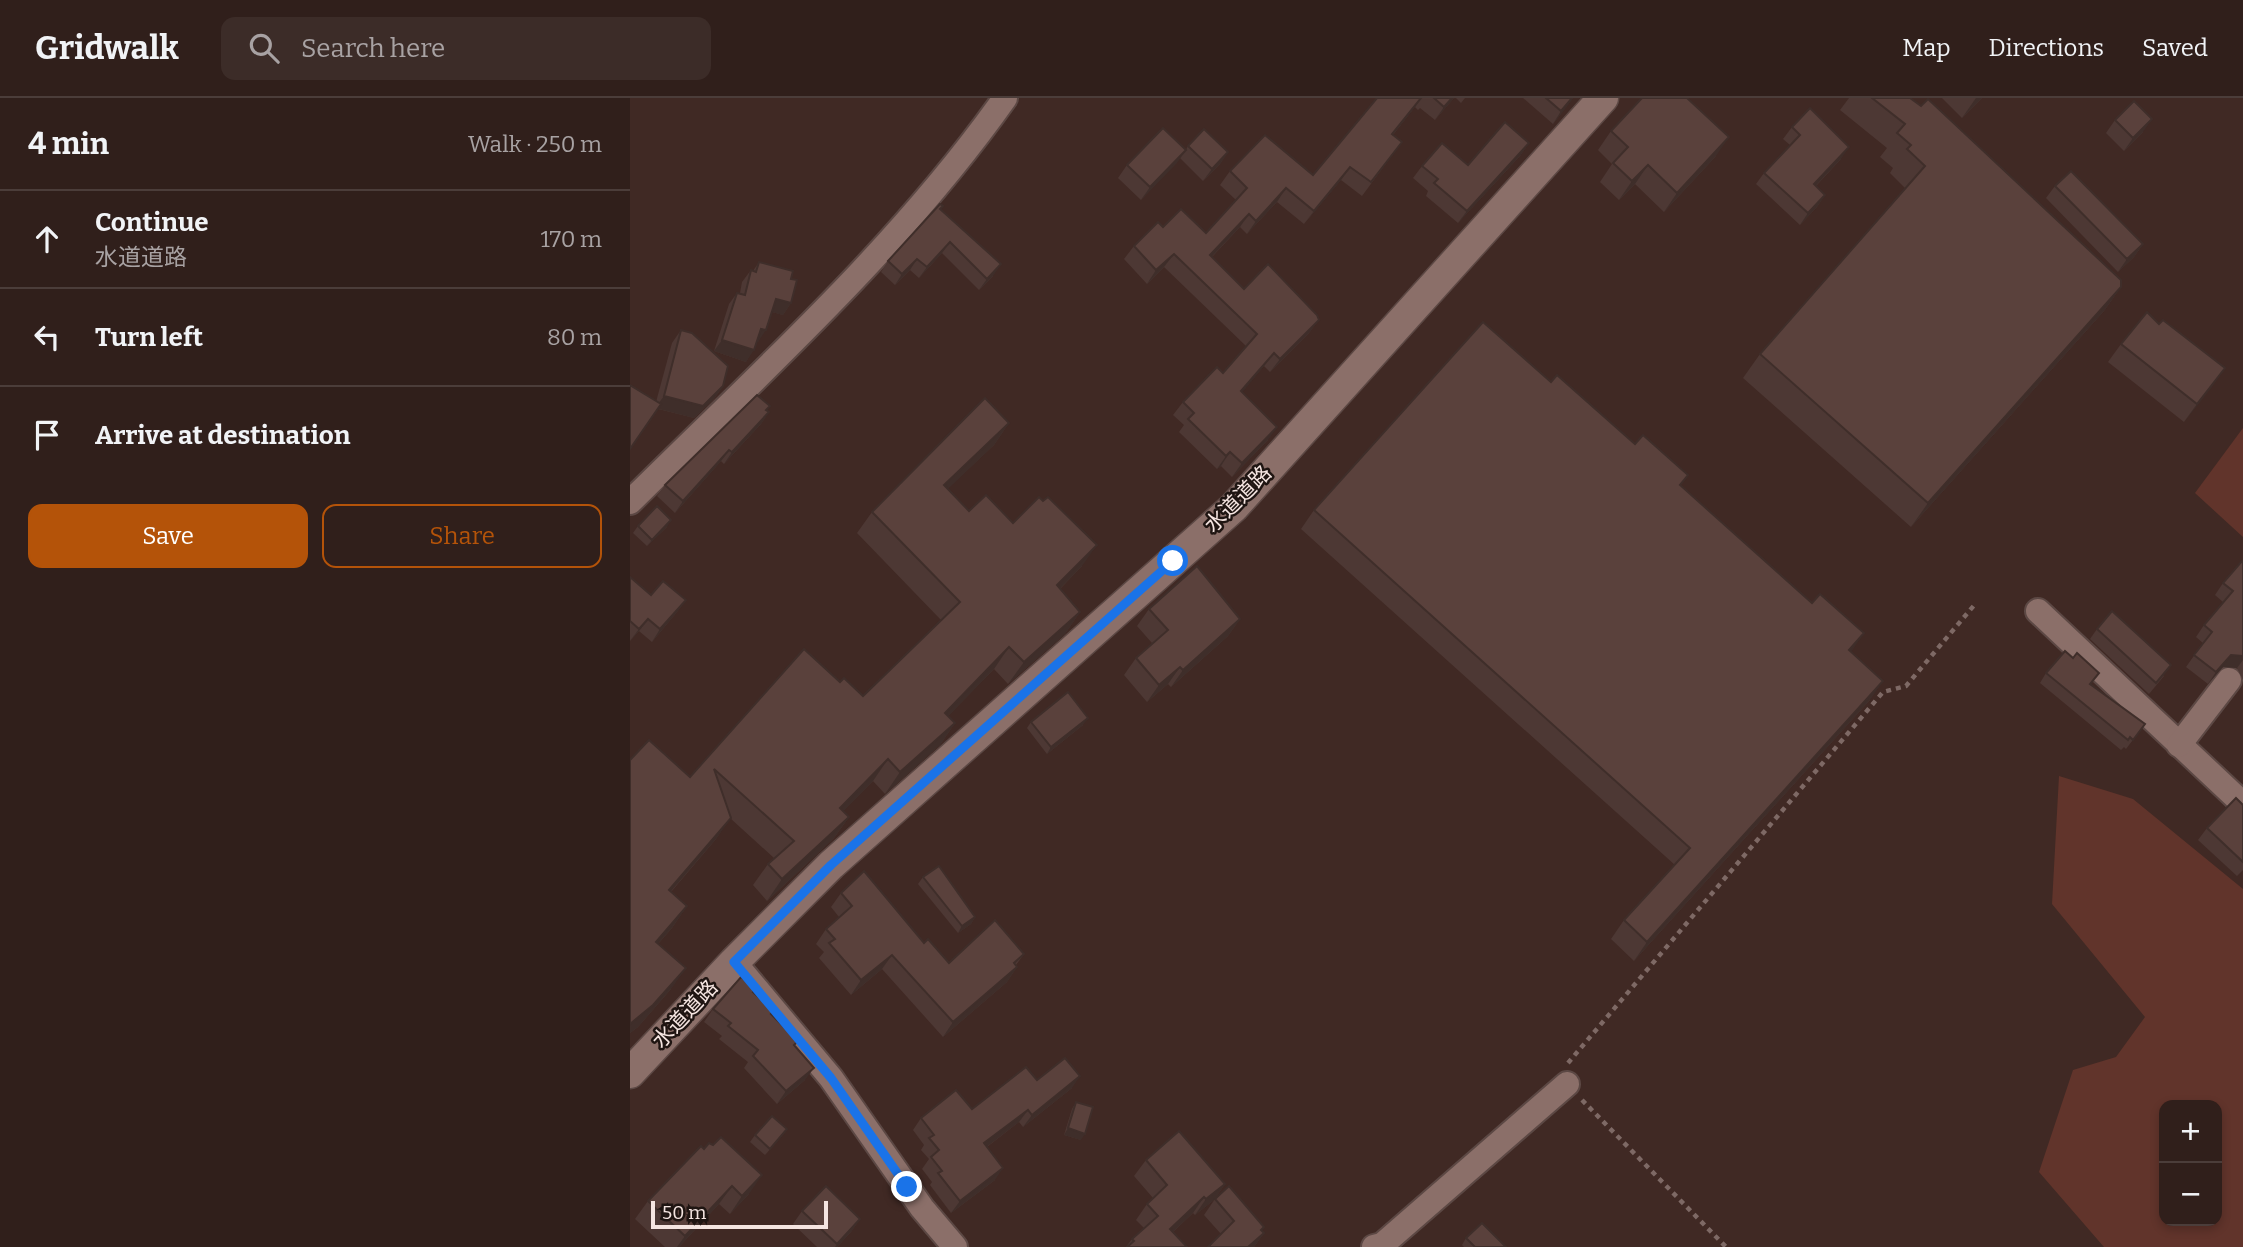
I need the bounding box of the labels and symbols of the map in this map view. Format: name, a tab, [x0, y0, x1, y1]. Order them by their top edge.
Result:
street label: 水道道路	[1199, 460, 1277, 538]
route start	[1157, 545, 1188, 576]
street label: 水道道路	[647, 974, 723, 1054]
route end	[891, 1171, 922, 1202]
scale bar	[651, 1198, 828, 1230]

